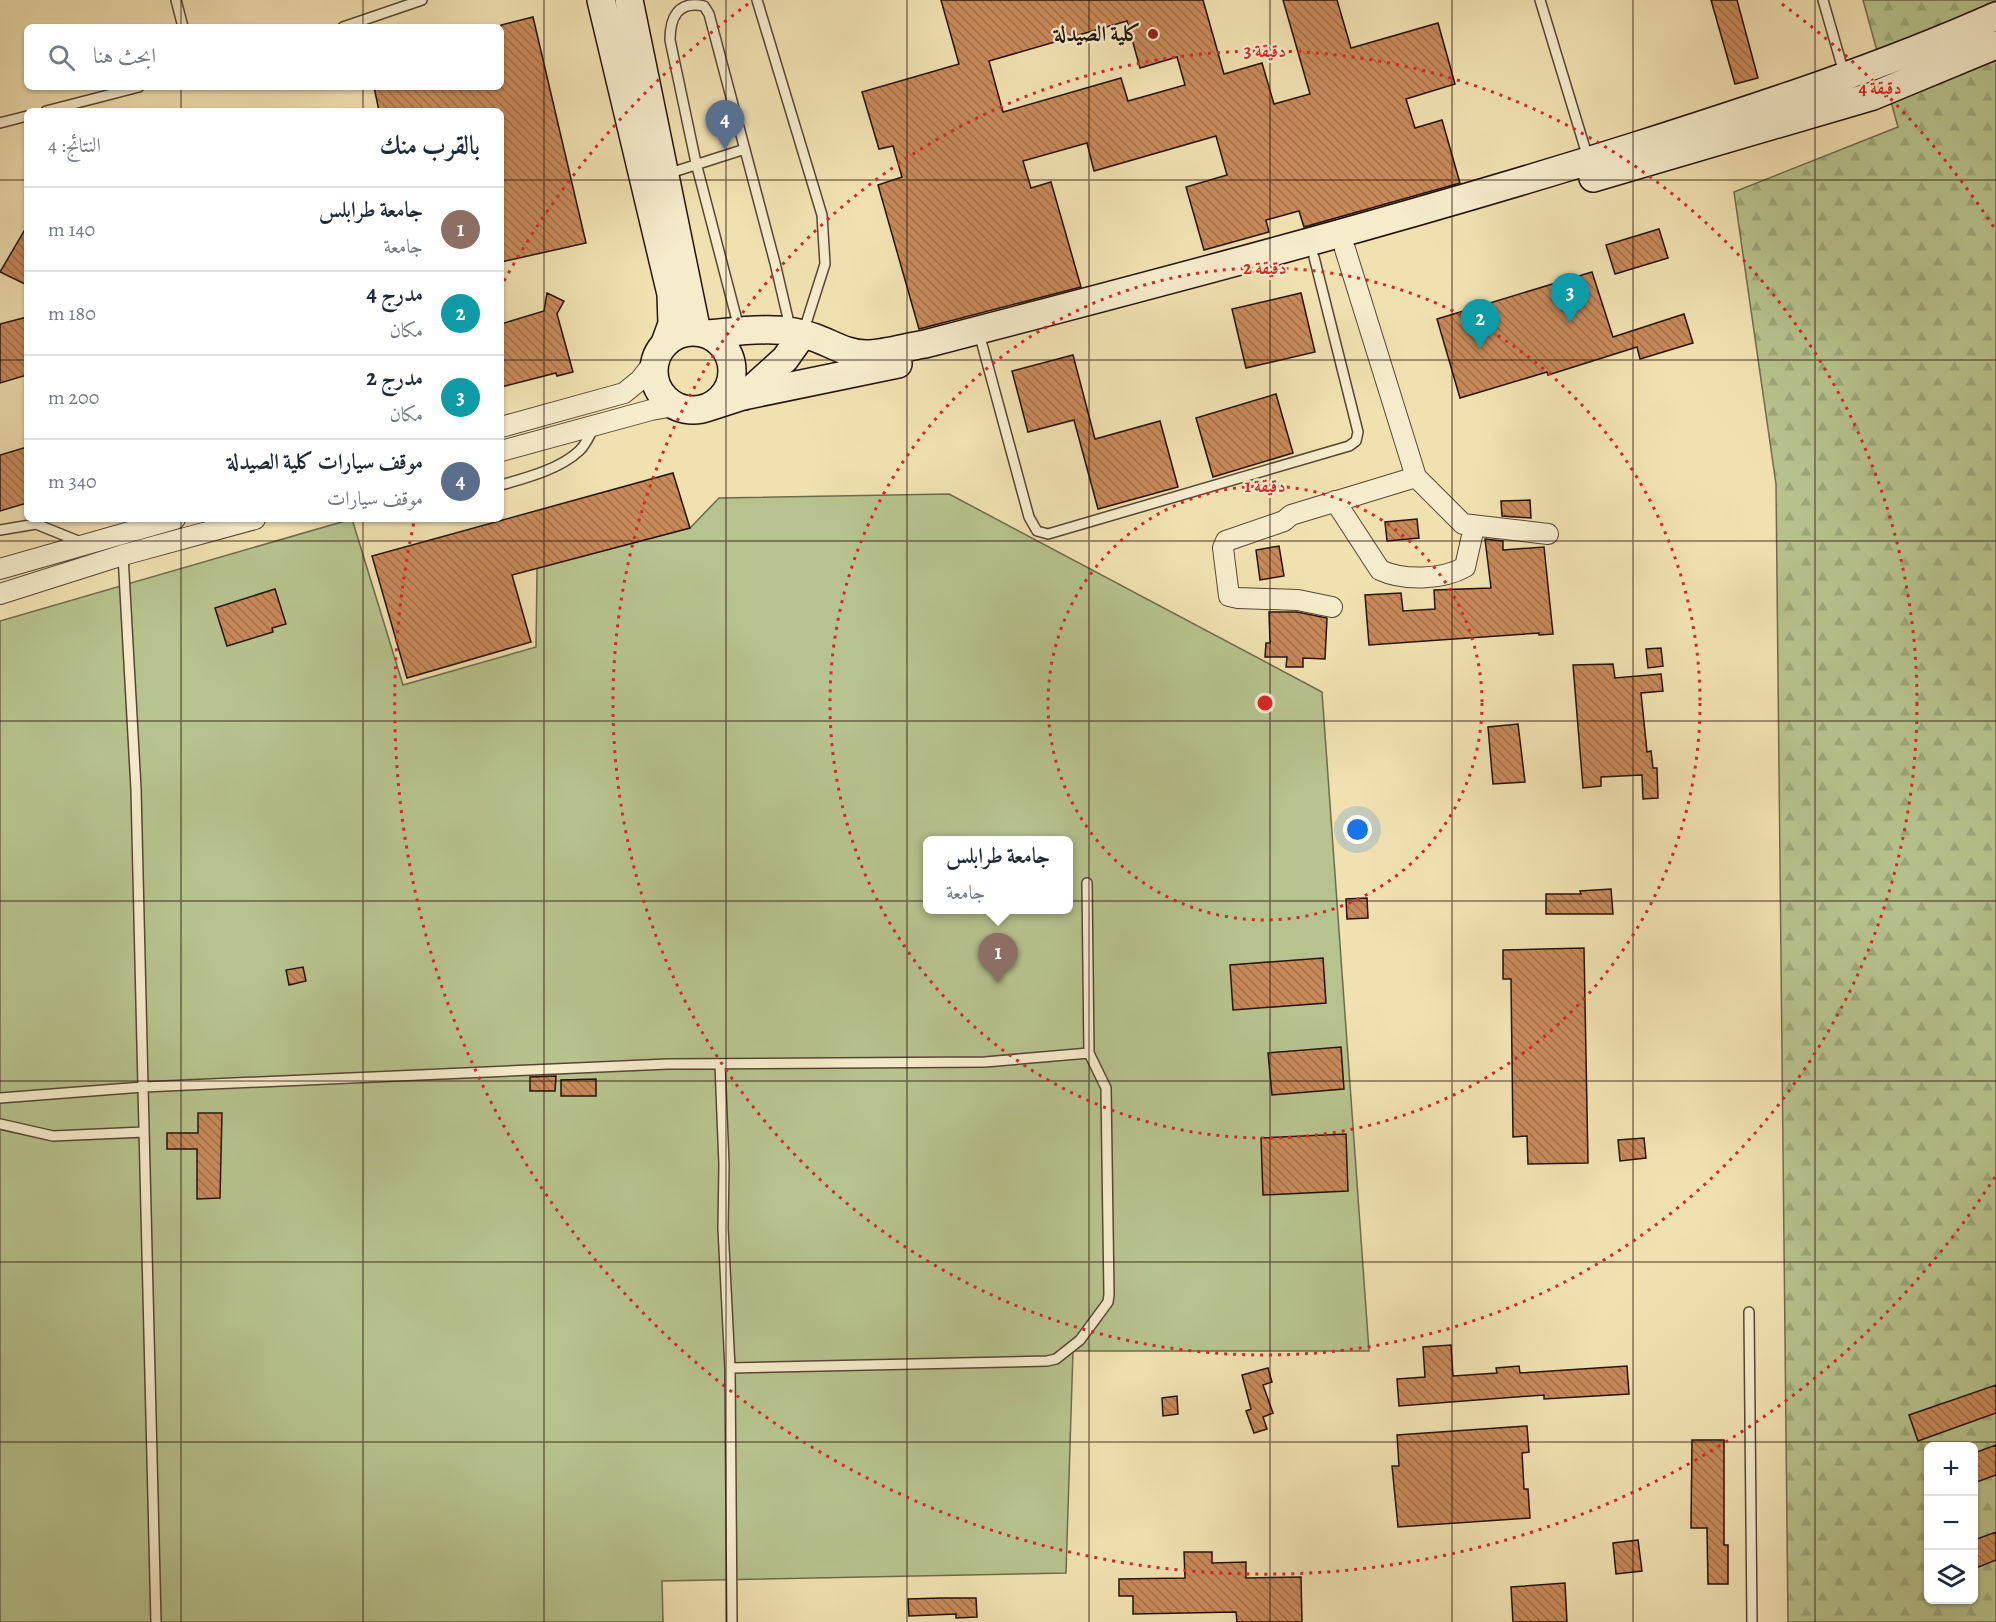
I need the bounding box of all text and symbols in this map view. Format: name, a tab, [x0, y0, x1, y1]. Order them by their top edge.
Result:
place label: كلية الصيدلة	[1052, 19, 1141, 49]
search box	[24, 24, 504, 90]
marker: كلية الصيدلة	[1146, 27, 1160, 41]
text: 3 دقيقة	[1244, 39, 1286, 63]
icon: search	[45, 41, 78, 74]
text: ابحث هنا	[93, 41, 156, 71]
text: 4 دقيقة	[1858, 76, 1902, 100]
pin: 4	[706, 100, 744, 150]
text: بالقرب منك	[379, 128, 480, 163]
text: النتائج: 4	[48, 132, 101, 159]
text: جامعة طرابلس	[319, 195, 423, 225]
text: 140 m	[48, 216, 95, 243]
text: 1	[457, 216, 464, 243]
text: جامعة	[384, 233, 423, 260]
text: 2 دقيقة	[1243, 256, 1287, 280]
pin: 3	[1550, 274, 1590, 323]
text: مدرج 4	[367, 279, 423, 309]
text: 180 m	[48, 300, 96, 327]
text: 2	[456, 300, 465, 327]
pin: 2	[1460, 300, 1500, 349]
text: مكان	[389, 317, 423, 344]
text: مدرج 2	[366, 363, 423, 393]
text: 200 m	[48, 384, 99, 411]
text: 3	[456, 384, 465, 411]
text: مكان	[389, 401, 423, 428]
text: موقف سيارات كلية الصيدلة	[227, 447, 423, 477]
text: 340 m	[48, 468, 97, 495]
text: 4	[456, 468, 465, 495]
text: 1 دقيقة	[1244, 474, 1286, 498]
text: موقف سيارات	[327, 485, 423, 512]
centre of rings	[1255, 693, 1275, 713]
your location	[1343, 815, 1372, 844]
popup	[923, 836, 1073, 914]
text: جامعة طرابلس	[946, 841, 1050, 871]
text: جامعة	[946, 879, 985, 906]
pin: 1	[978, 934, 1018, 983]
map controls	[1924, 1442, 1978, 1604]
button: +	[1924, 1442, 1978, 1496]
button: −	[1924, 1496, 1978, 1550]
button: layers	[1924, 1550, 1978, 1604]

